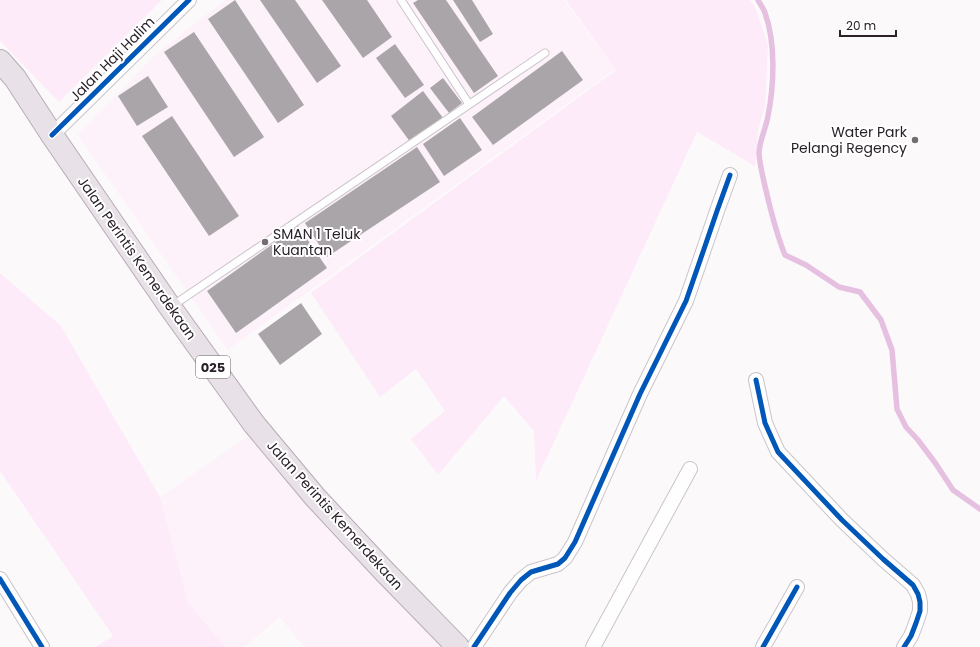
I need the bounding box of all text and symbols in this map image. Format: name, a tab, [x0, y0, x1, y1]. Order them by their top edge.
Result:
street label: Jalan Haji Halim	[65, 12, 159, 106]
scale bar	[840, 12, 896, 38]
text: 20 m	[846, 17, 876, 34]
place label: Water Park Pelangi Regency	[791, 122, 908, 158]
marker: Water Park Pelangi Regency	[910, 135, 920, 145]
street label: Jalan Perintis Kemerdekaan	[73, 172, 201, 344]
place label: SMAN 1 Teluk Kuantan	[273, 224, 361, 260]
marker: SMAN 1 Teluk Kuantan	[260, 237, 270, 247]
road number: 025	[196, 356, 230, 378]
street label: Jalan Perintis Kemerdekaan	[262, 436, 408, 594]

